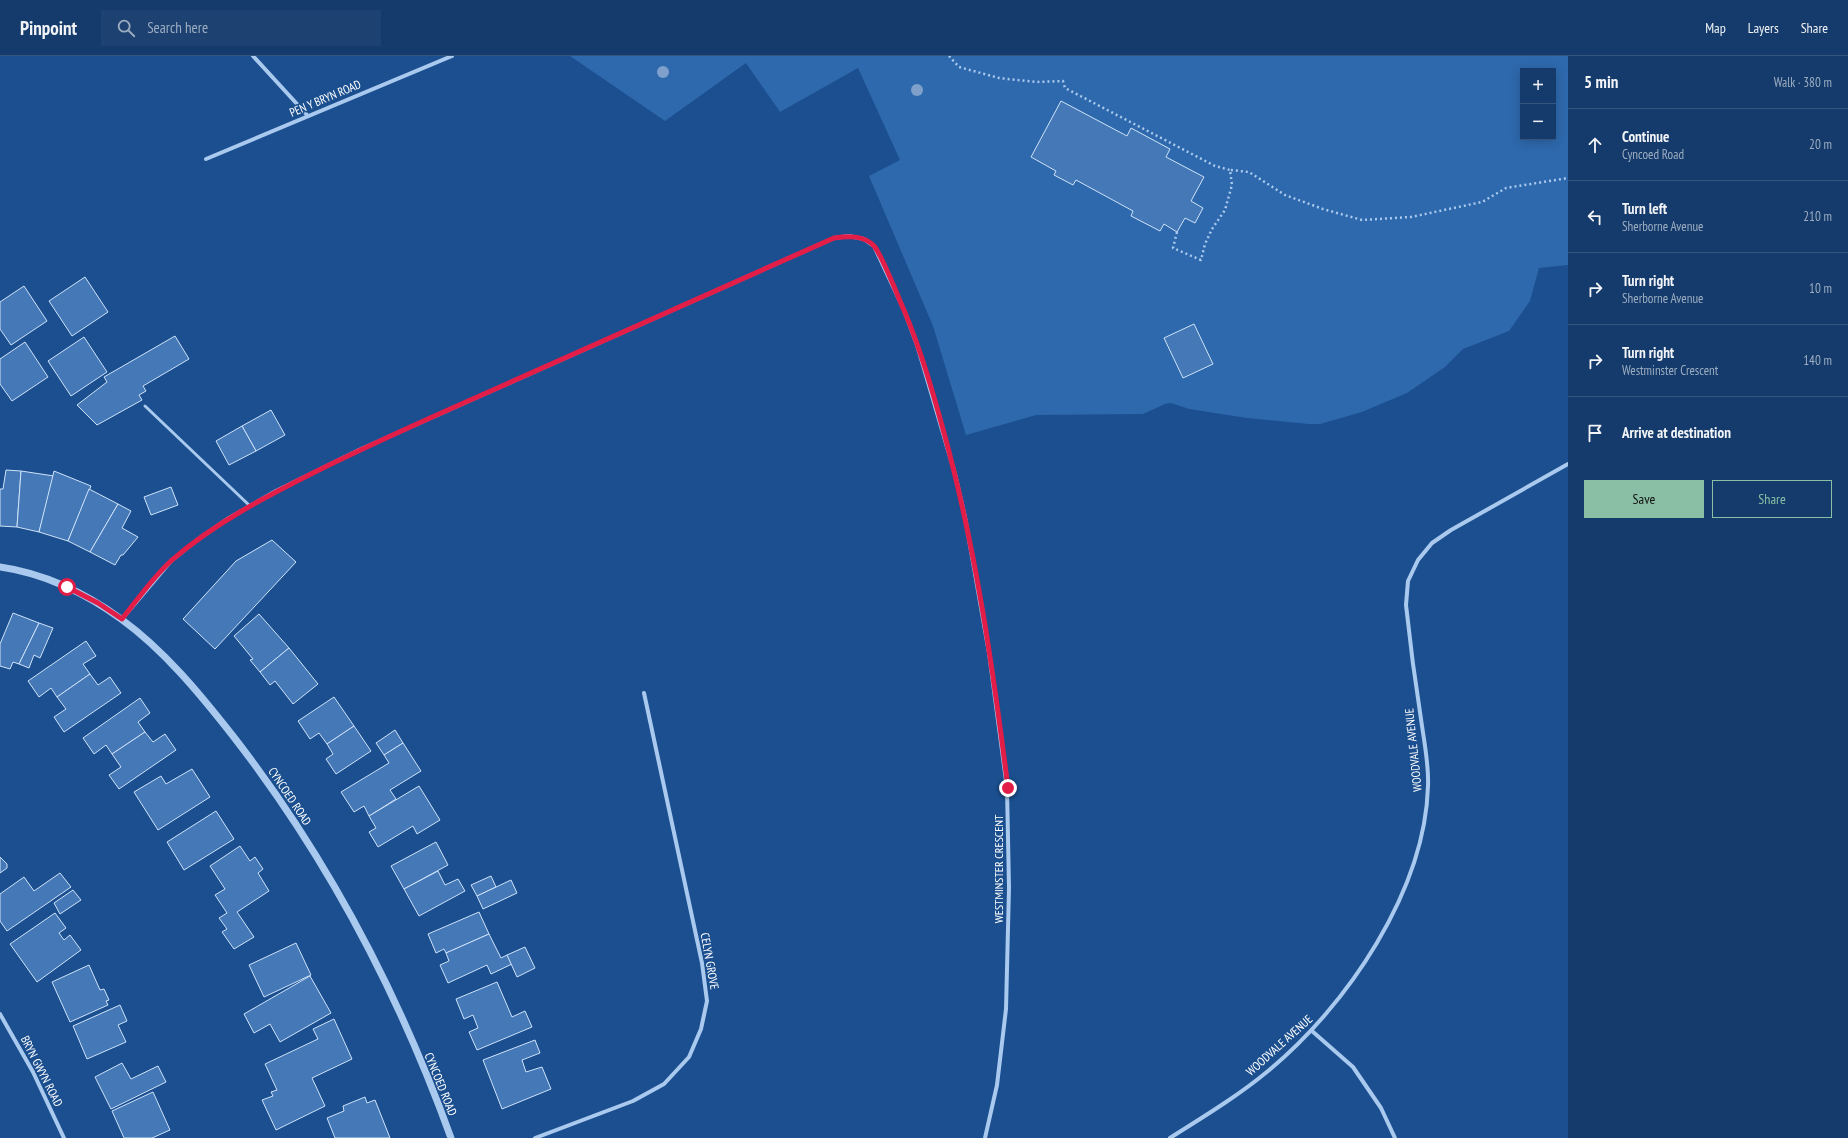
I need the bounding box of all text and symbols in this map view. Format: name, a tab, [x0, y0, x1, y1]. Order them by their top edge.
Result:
search box	[101, 10, 381, 46]
text: Pinpoint	[20, 16, 77, 40]
icon: search	[115, 17, 137, 39]
text: Search here	[147, 18, 208, 37]
text: Map	[1705, 19, 1726, 37]
text: Layers	[1748, 19, 1779, 37]
text: Share	[1801, 19, 1828, 37]
map controls	[1520, 68, 1556, 140]
button: +	[1520, 68, 1556, 104]
text: 5 min	[1584, 71, 1618, 93]
text: Walk · 380 m	[1774, 74, 1832, 91]
street label: PEN Y BRYN ROAD	[287, 76, 363, 120]
button: −	[1520, 104, 1556, 140]
text: Continue	[1622, 127, 1669, 146]
icon: ahead	[1584, 134, 1606, 156]
text: 20 m	[1809, 136, 1832, 153]
text: Cyncoed Road	[1622, 146, 1684, 163]
text: Turn left	[1622, 199, 1667, 218]
icon: left	[1584, 206, 1606, 228]
text: 210 m	[1803, 208, 1832, 225]
text: Sherborne Avenue	[1622, 218, 1703, 235]
text: Turn right	[1622, 271, 1674, 290]
icon: right	[1584, 278, 1606, 300]
text: 10 m	[1809, 280, 1832, 297]
text: Sherborne Avenue	[1622, 290, 1703, 307]
text: Turn right	[1622, 343, 1674, 362]
icon: right	[1584, 350, 1606, 372]
text: 140 m	[1803, 352, 1832, 369]
text: Westminster Crescent	[1622, 362, 1718, 379]
icon: arrive	[1584, 422, 1606, 444]
text: Arrive at destination	[1622, 423, 1731, 442]
button: Save	[1584, 480, 1704, 518]
button: Share	[1712, 480, 1832, 518]
route start	[58, 578, 76, 596]
street label: WOODVALE AVENUE	[1401, 707, 1425, 793]
street label: CYNCOED ROAD	[265, 764, 315, 828]
route end	[999, 779, 1017, 797]
street label: WESTMINSTER CRESCENT	[991, 814, 1006, 923]
street label: CELYN GROVE	[698, 931, 722, 991]
street label: WOODVALE AVENUE	[1243, 1011, 1315, 1079]
street label: BRYN GWYN ROAD	[18, 1033, 66, 1109]
street label: CYNCOED ROAD	[422, 1050, 460, 1118]

